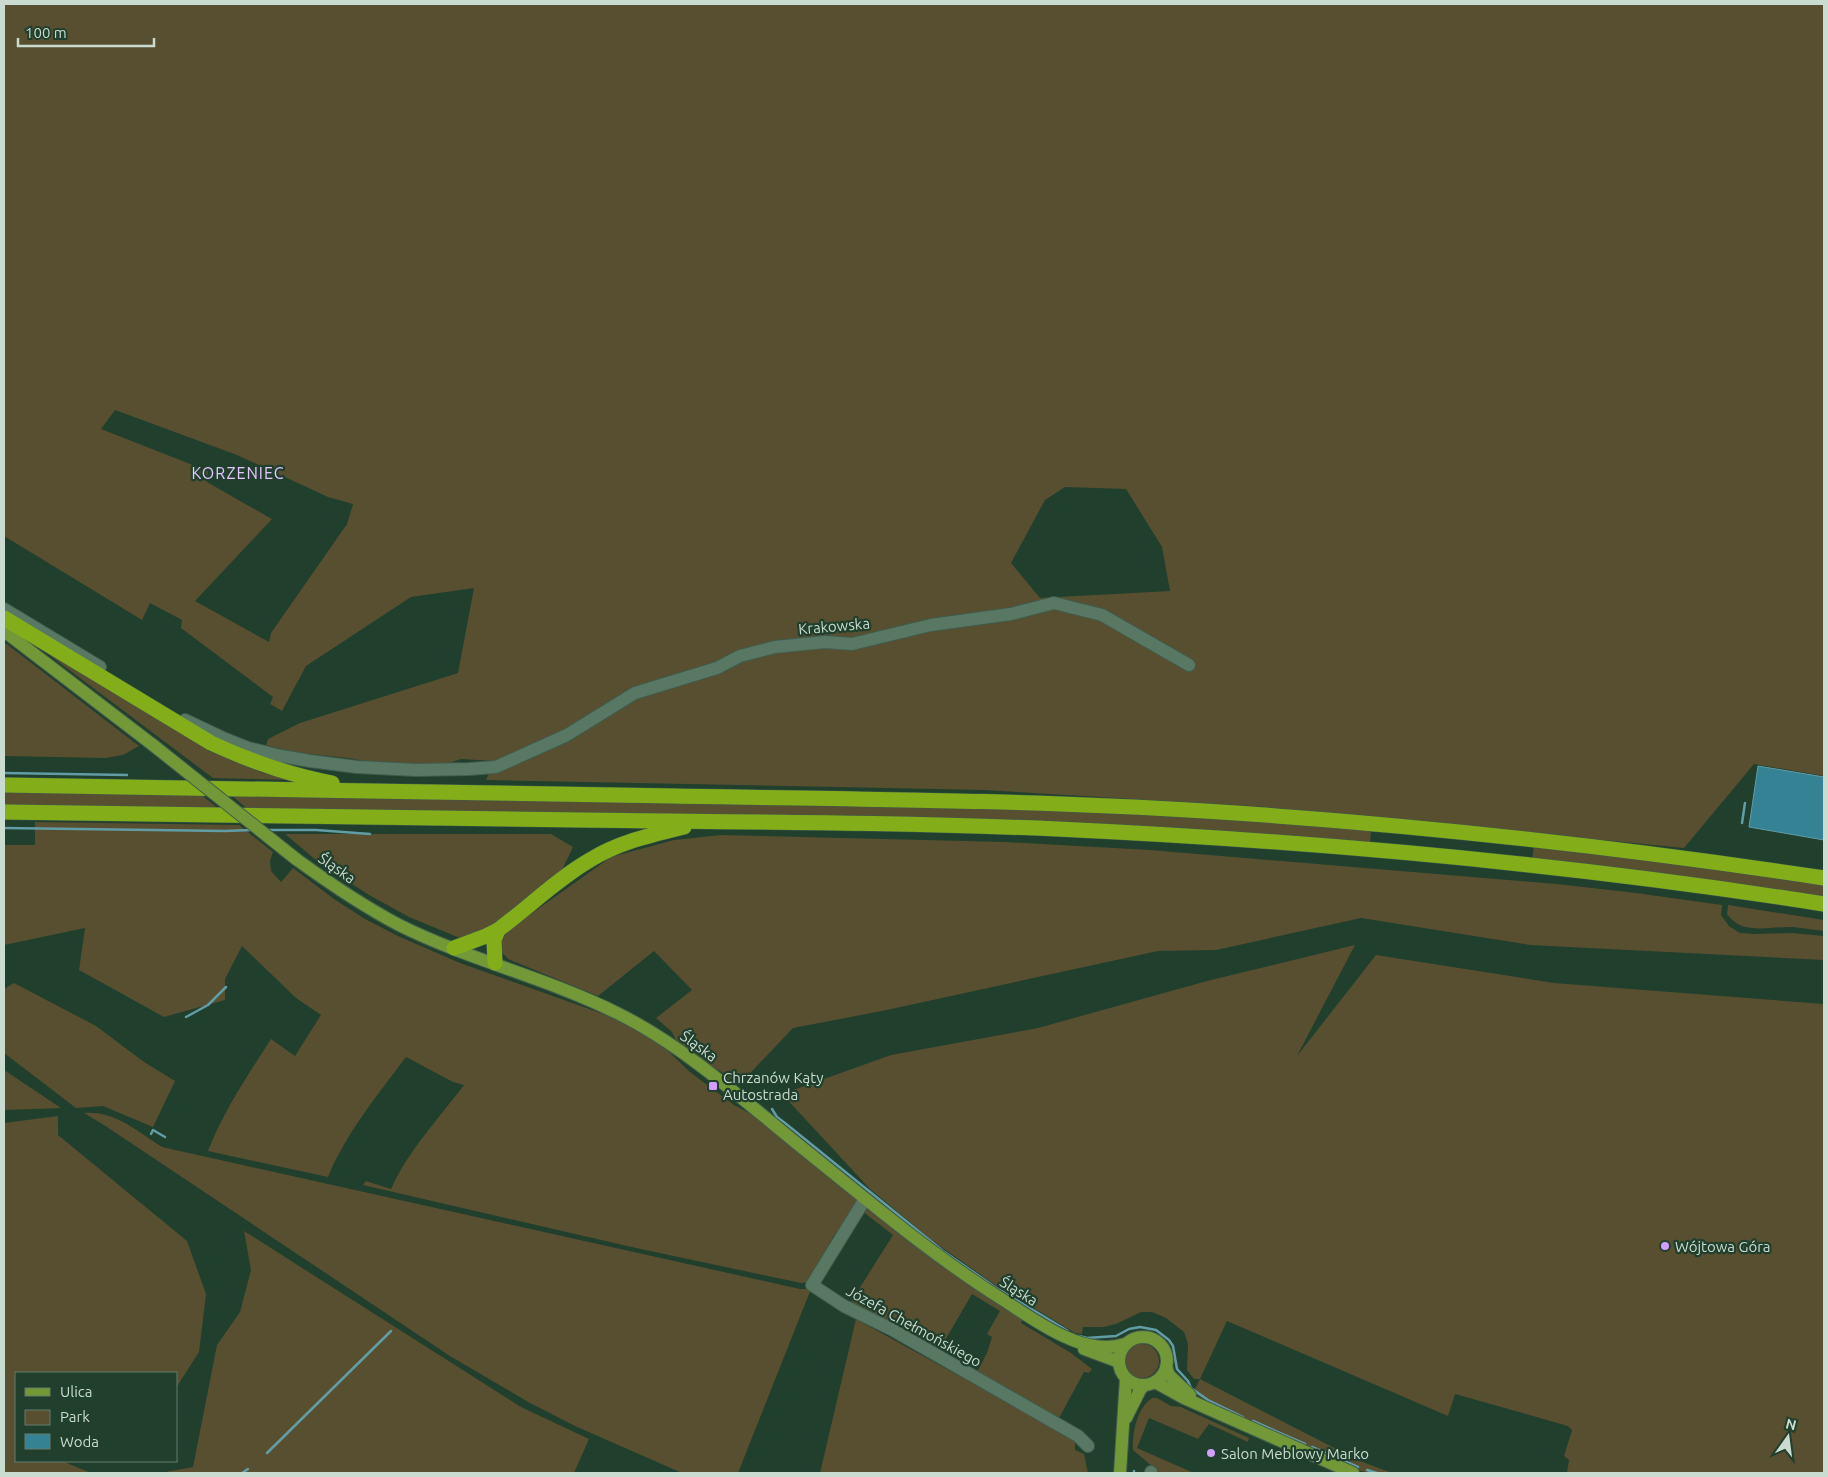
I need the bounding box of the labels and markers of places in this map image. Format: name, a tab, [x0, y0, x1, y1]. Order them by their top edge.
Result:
place label: Chrzanów Kąty Autostrada	[723, 1069, 823, 1103]
marker: Chrzanów Kąty Autostrada	[707, 1080, 719, 1092]
place label: Wójtowa Góra	[1675, 1238, 1771, 1255]
marker: Wójtowa Góra	[1659, 1240, 1671, 1252]
place label: Salon Meblowy Marko	[1221, 1445, 1369, 1462]
marker: Salon Meblowy Marko	[1205, 1447, 1217, 1459]

